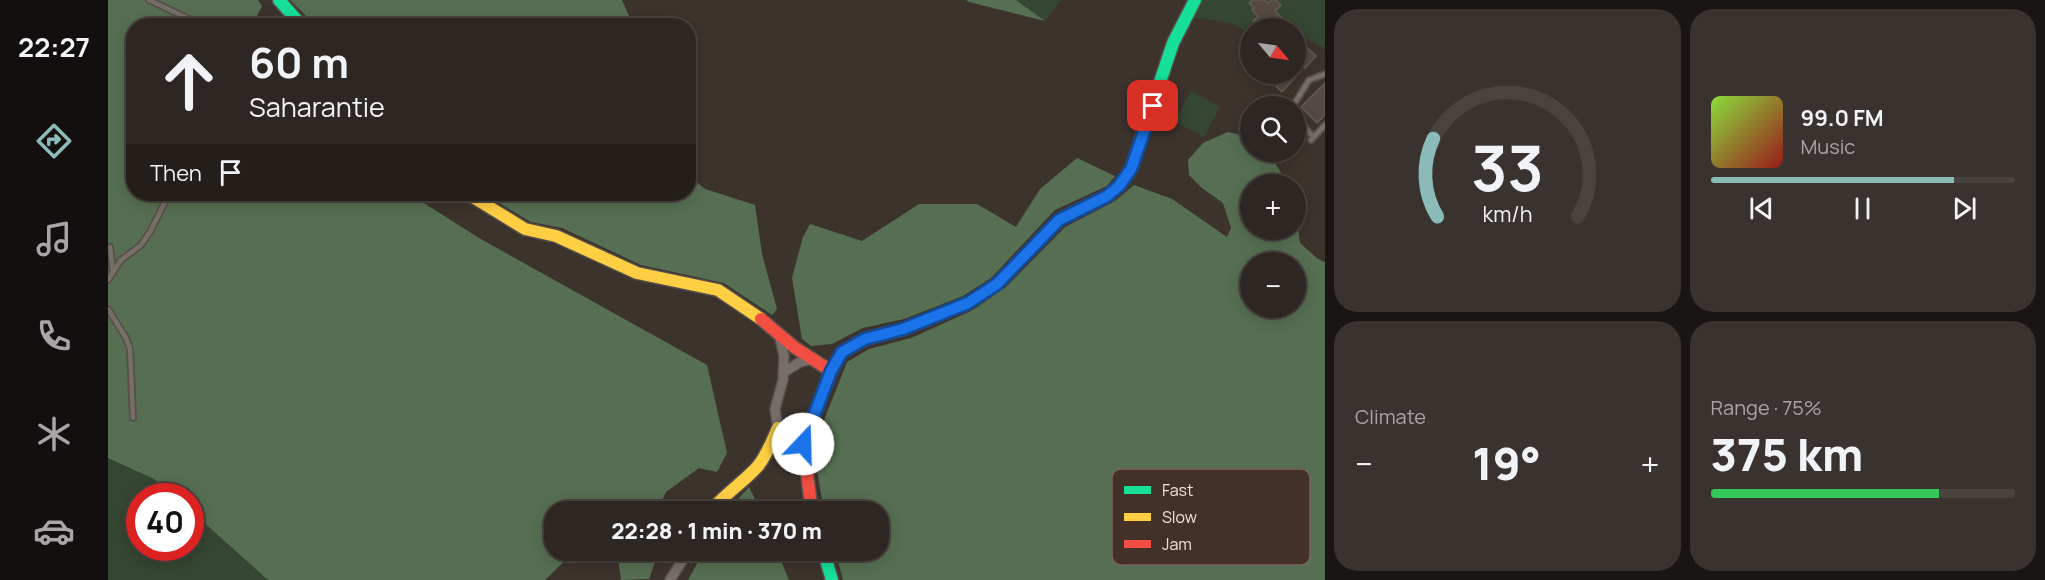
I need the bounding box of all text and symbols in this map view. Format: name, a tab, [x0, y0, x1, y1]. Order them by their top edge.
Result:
north arrow	[1240, 18, 1306, 84]
map controls	[1240, 18, 1306, 318]
text: 22:27	[18, 28, 90, 65]
text: 60 m	[249, 33, 349, 91]
icon: ahead	[150, 42, 228, 120]
pin	[1127, 80, 1178, 131]
text: Saharantie	[249, 88, 385, 125]
icon: arrive	[1136, 89, 1169, 122]
button: search	[1240, 96, 1306, 162]
text: 99.0 FM	[1801, 103, 1884, 133]
icon: directions	[33, 120, 75, 162]
text: 33	[1471, 125, 1544, 211]
text: Music	[1801, 133, 1855, 160]
icon: arrive	[214, 156, 247, 189]
text: Then	[150, 158, 202, 188]
button: +	[1240, 174, 1306, 240]
icon: previous	[1745, 192, 1778, 225]
icon: pause	[1846, 192, 1879, 225]
icon: next	[1948, 192, 1981, 225]
text: km/h	[1482, 200, 1532, 229]
icon: music	[33, 218, 75, 260]
button: −	[1240, 252, 1306, 318]
icon: phone	[33, 315, 75, 357]
text: Range · 75%	[1711, 394, 1822, 421]
text: Climate	[1355, 403, 1426, 430]
position arrow	[771, 412, 835, 476]
icon: climate	[33, 413, 75, 455]
text: 375 km	[1711, 423, 1863, 485]
text: 19°	[1472, 432, 1541, 494]
text: −	[1355, 441, 1373, 486]
text: +	[1640, 441, 1660, 486]
legend	[1112, 469, 1310, 565]
text: Fast	[1162, 479, 1193, 501]
speed limit sign: 40	[126, 483, 204, 561]
text: Slow	[1162, 506, 1197, 528]
icon: car	[33, 510, 75, 552]
text: 22:28 · 1 min · 370 m	[611, 516, 822, 546]
text: Jam	[1162, 533, 1192, 555]

